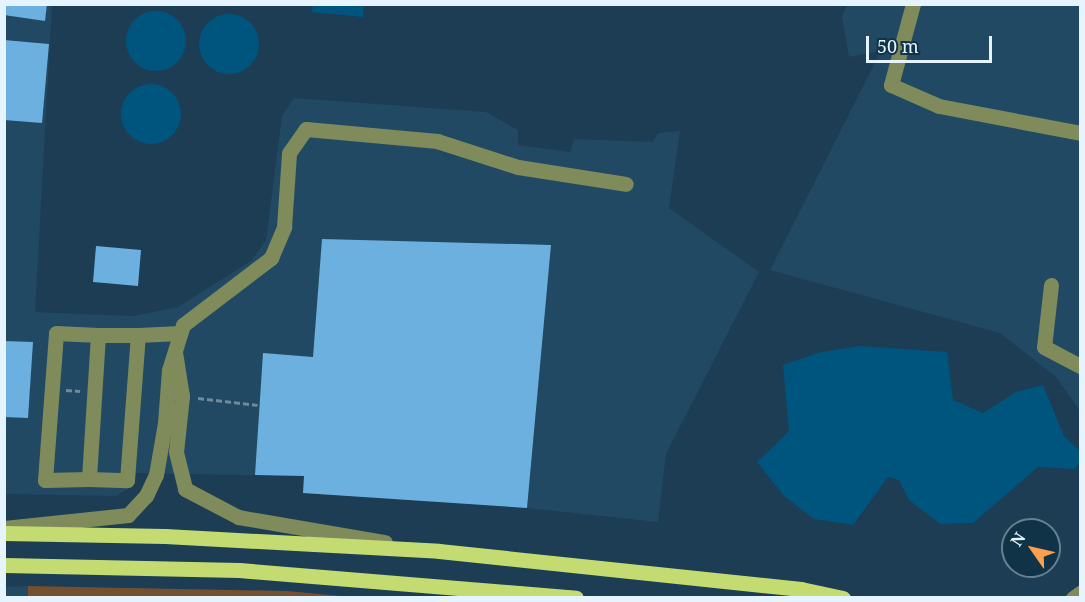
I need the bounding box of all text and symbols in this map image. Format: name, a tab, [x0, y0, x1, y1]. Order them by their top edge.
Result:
scale bar	[869, 24, 995, 62]
text: 50 m	[877, 34, 919, 58]
north arrow	[1001, 518, 1061, 578]
text: N	[1005, 528, 1030, 550]

